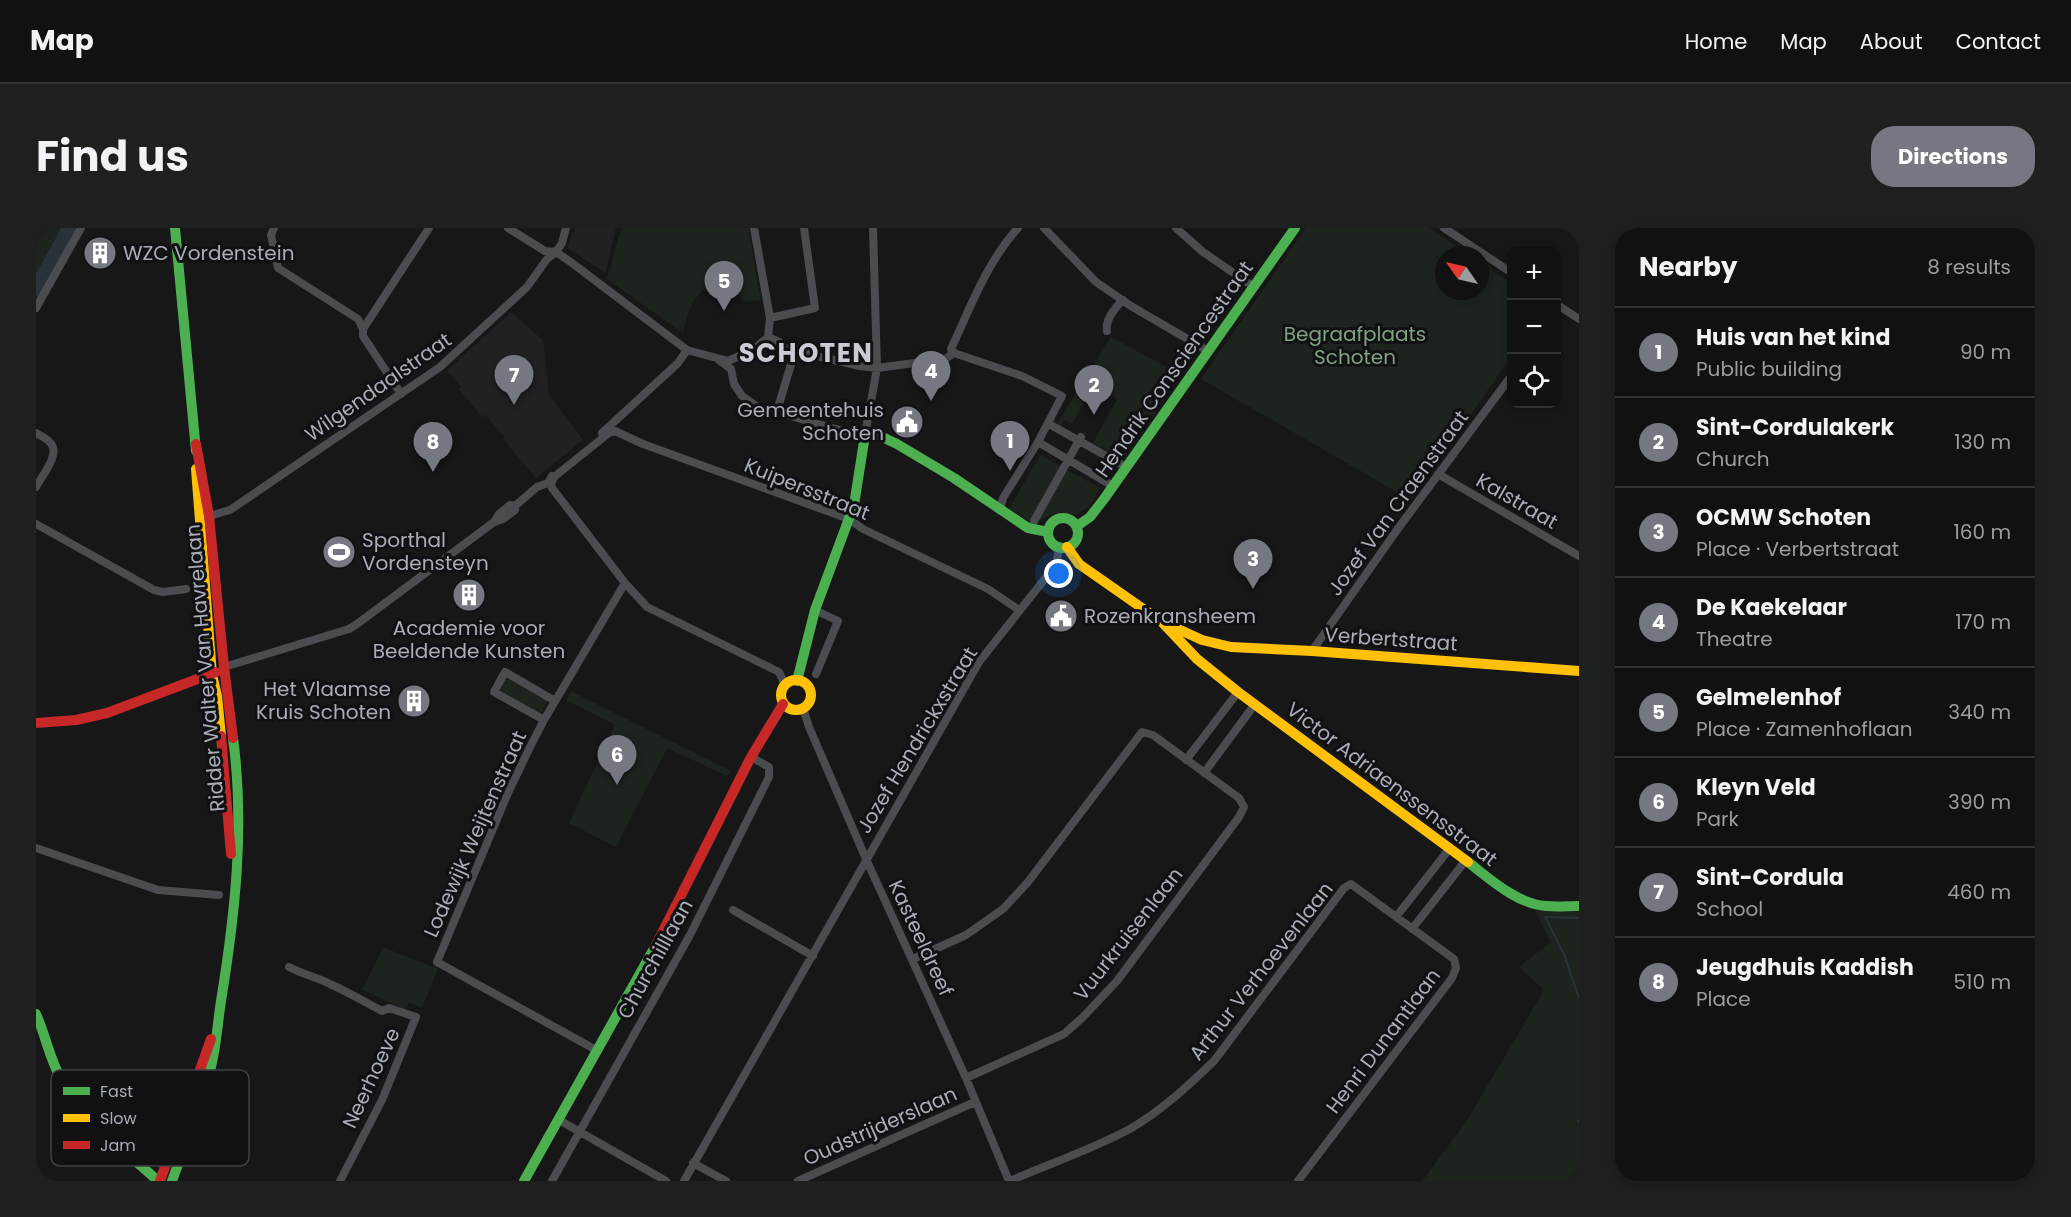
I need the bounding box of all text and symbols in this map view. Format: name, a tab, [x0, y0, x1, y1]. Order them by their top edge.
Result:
text: Map	[30, 21, 94, 60]
text: Home	[1685, 27, 1747, 56]
text: Map	[1780, 27, 1827, 56]
text: About	[1860, 27, 1923, 56]
text: Contact	[1956, 27, 2041, 56]
button: Directions	[1871, 126, 2035, 187]
text: Find us	[36, 127, 189, 186]
building icon: WZC Vordenstein	[82, 235, 118, 271]
place label: WZC Vordenstein	[123, 239, 294, 267]
north arrow	[1435, 246, 1489, 300]
map controls	[1507, 246, 1561, 408]
button: +	[1507, 246, 1561, 300]
text: Nearby	[1639, 249, 1737, 285]
text: 8 results	[1927, 253, 2011, 281]
street label: Hendrik Consciencestraat	[1088, 255, 1260, 483]
pin: 5	[704, 262, 744, 311]
button: −	[1507, 300, 1561, 354]
park label: Begraafplaats Schoten	[1284, 320, 1426, 371]
text: Huis van het kind	[1696, 322, 1890, 353]
street label: Wilgendaalstraat	[299, 326, 457, 448]
district label: SCHOTEN	[739, 335, 873, 371]
text: 1	[1655, 338, 1662, 366]
text: 90 m	[1960, 338, 2011, 366]
pin: 4	[912, 352, 950, 401]
button: locate	[1507, 354, 1561, 408]
text: Public building	[1696, 355, 1842, 383]
pin: 7	[494, 356, 534, 405]
pin: 2	[1074, 366, 1114, 415]
place label: Gemeentehuis Schoten	[737, 396, 884, 447]
public building icon: Gemeentehuis Schoten	[889, 404, 925, 440]
street label: Jozef Van Craenstraat	[1321, 405, 1475, 601]
text: Sint-Cordulakerk	[1696, 412, 1894, 443]
pin: 8	[414, 422, 452, 472]
pin: 1	[990, 422, 1030, 471]
text: 2	[1653, 428, 1664, 456]
text: 130 m	[1954, 428, 2011, 456]
text: Church	[1696, 445, 1769, 473]
street label: Kuipersstraat	[740, 451, 874, 527]
street label: Kalstraat	[1471, 466, 1563, 536]
text: OCMW Schoten	[1696, 502, 1871, 533]
text: 3	[1652, 518, 1665, 546]
text: 160 m	[1953, 518, 2011, 546]
street label: Ridder Walter Van Havrelaan	[178, 523, 232, 813]
place label: Sporthal Vordensteyn	[362, 526, 489, 577]
sports icon: Sporthal Vordensteyn	[321, 534, 357, 570]
text: Place · Verbertstraat	[1696, 535, 1899, 563]
pin: 3	[1234, 540, 1272, 589]
your location	[1044, 559, 1073, 588]
building icon: Academie voor Beeldende Kunsten	[451, 577, 487, 613]
text: De Kaekelaar	[1696, 592, 1847, 623]
public building icon: Rozenkransheem	[1043, 598, 1079, 634]
place label: Rozenkransheem	[1084, 602, 1256, 630]
text: 4	[1652, 608, 1665, 636]
text: 170 m	[1955, 608, 2011, 636]
place label: Academie voor Beeldende Kunsten	[373, 614, 565, 665]
street label: Verbertstraat	[1323, 620, 1459, 658]
text: Theatre	[1696, 625, 1773, 653]
street label: Jozef Hendrickxstraat	[850, 641, 984, 839]
place label: Het Vlaamse Kruis Schoten	[256, 675, 391, 726]
text: Gelmelenhof	[1696, 682, 1841, 713]
building icon: Het Vlaamse Kruis Schoten	[396, 683, 432, 719]
street label: Victor Adriaenssensstraat	[1281, 695, 1503, 873]
text: 5	[1652, 698, 1665, 726]
text: 340 m	[1948, 698, 2011, 726]
text: Place · Zamenhoflaan	[1696, 715, 1913, 743]
street label: Lodewijk Weijtenstraat	[417, 726, 533, 942]
pin: 6	[598, 736, 636, 785]
text: Kleyn Veld	[1696, 772, 1816, 803]
text: 6	[1652, 788, 1665, 816]
text: 390 m	[1948, 788, 2011, 816]
text: Park	[1696, 805, 1739, 833]
street label: Vuurkruisenlaan	[1067, 861, 1189, 1007]
text: Sint-Cordula	[1696, 862, 1844, 893]
street label: Kasteeldreef	[882, 875, 960, 1001]
street label: Arthur Verhoevenlaan	[1182, 876, 1340, 1066]
text: 7	[1653, 878, 1664, 906]
text: 460 m	[1947, 878, 2011, 906]
street label: Churchilllaan	[611, 894, 699, 1024]
text: School	[1696, 895, 1763, 923]
text: Jeugdhuis Kaddish	[1696, 952, 1914, 983]
street label: Henri Dunantlaan	[1319, 963, 1447, 1119]
text: 8	[1652, 968, 1665, 996]
text: 510 m	[1954, 968, 2011, 996]
text: Place	[1696, 985, 1751, 1013]
street label: Neerhoeve	[336, 1023, 406, 1133]
legend	[51, 1070, 249, 1166]
text: Fast	[100, 1080, 133, 1103]
street label: Oudstrijderslaan	[799, 1080, 961, 1172]
text: Slow	[100, 1107, 137, 1130]
text: Jam	[100, 1134, 136, 1157]

